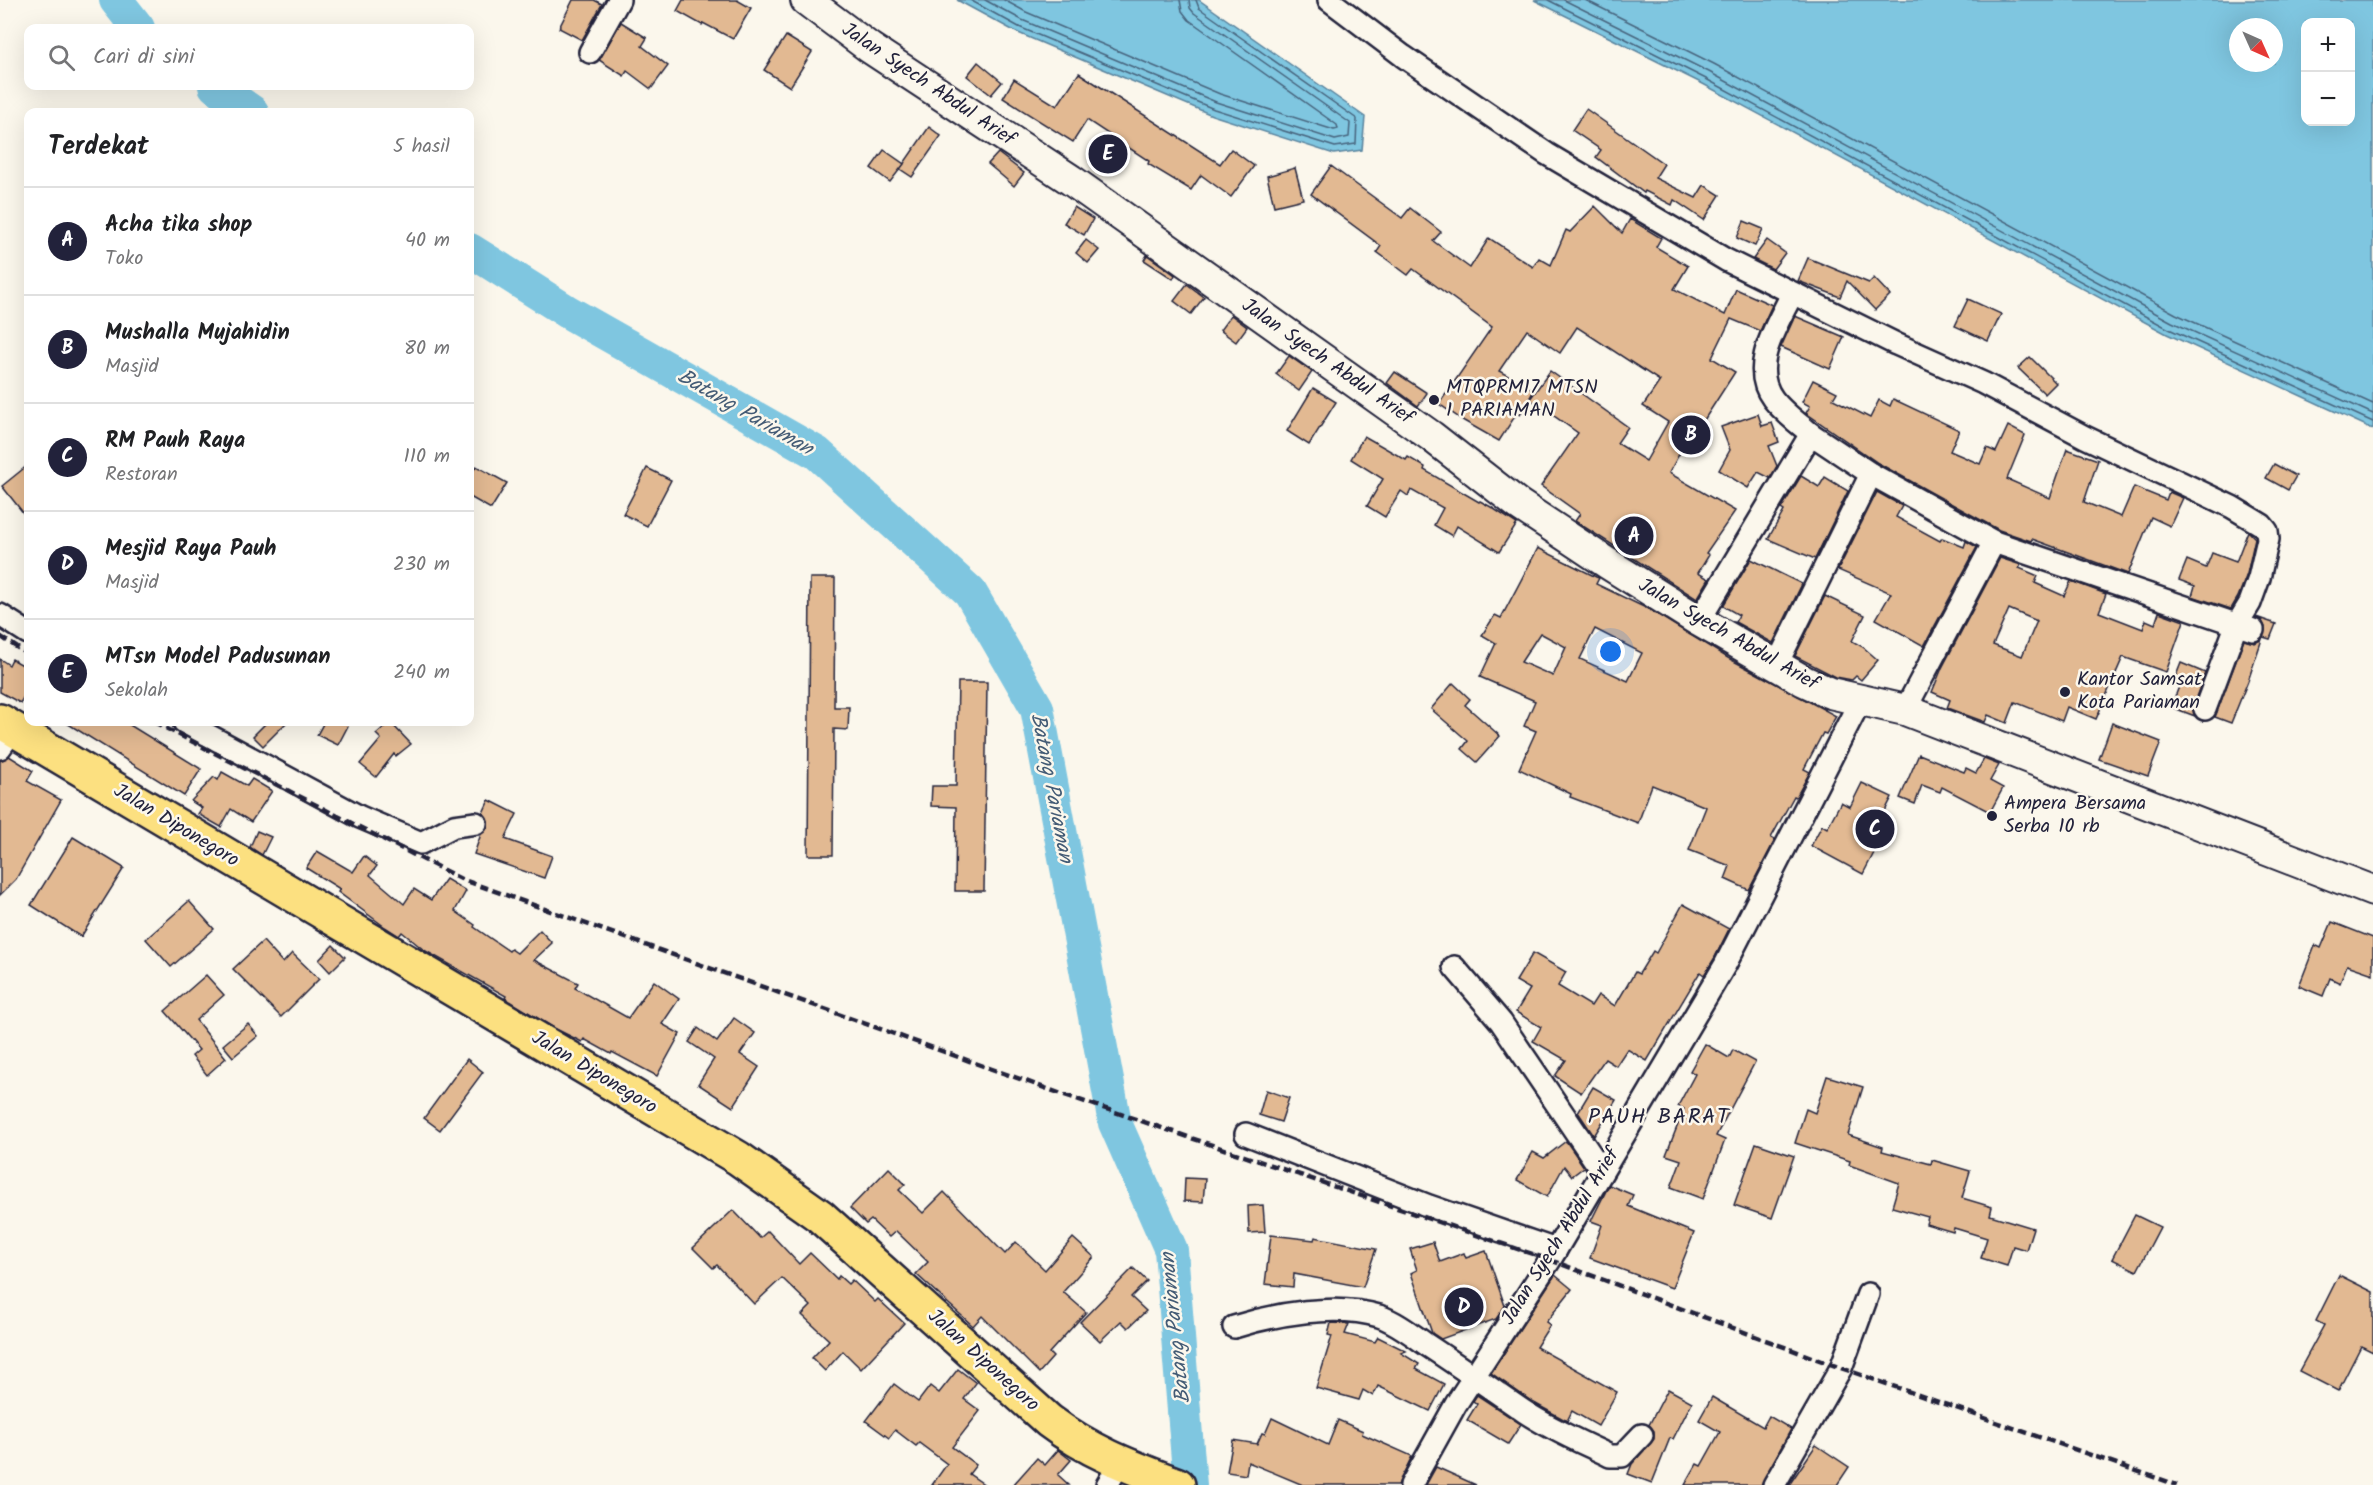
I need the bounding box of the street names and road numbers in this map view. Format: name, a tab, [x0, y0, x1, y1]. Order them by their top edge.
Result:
street label: Jalan Syech Abdul Arief	[835, 15, 1023, 157]
street label: Jalan Syech Abdul Arief	[1234, 291, 1422, 435]
street label: Jalan Syech Abdul Arief	[1632, 570, 1826, 701]
street label: Jalan Diponegoro	[107, 776, 245, 876]
street label: Jalan Diponegoro	[525, 1023, 663, 1123]
street label: Jalan Syech Abdul Arief	[1493, 1140, 1630, 1332]
street label: Jalan Diponegoro	[920, 1302, 1046, 1420]

